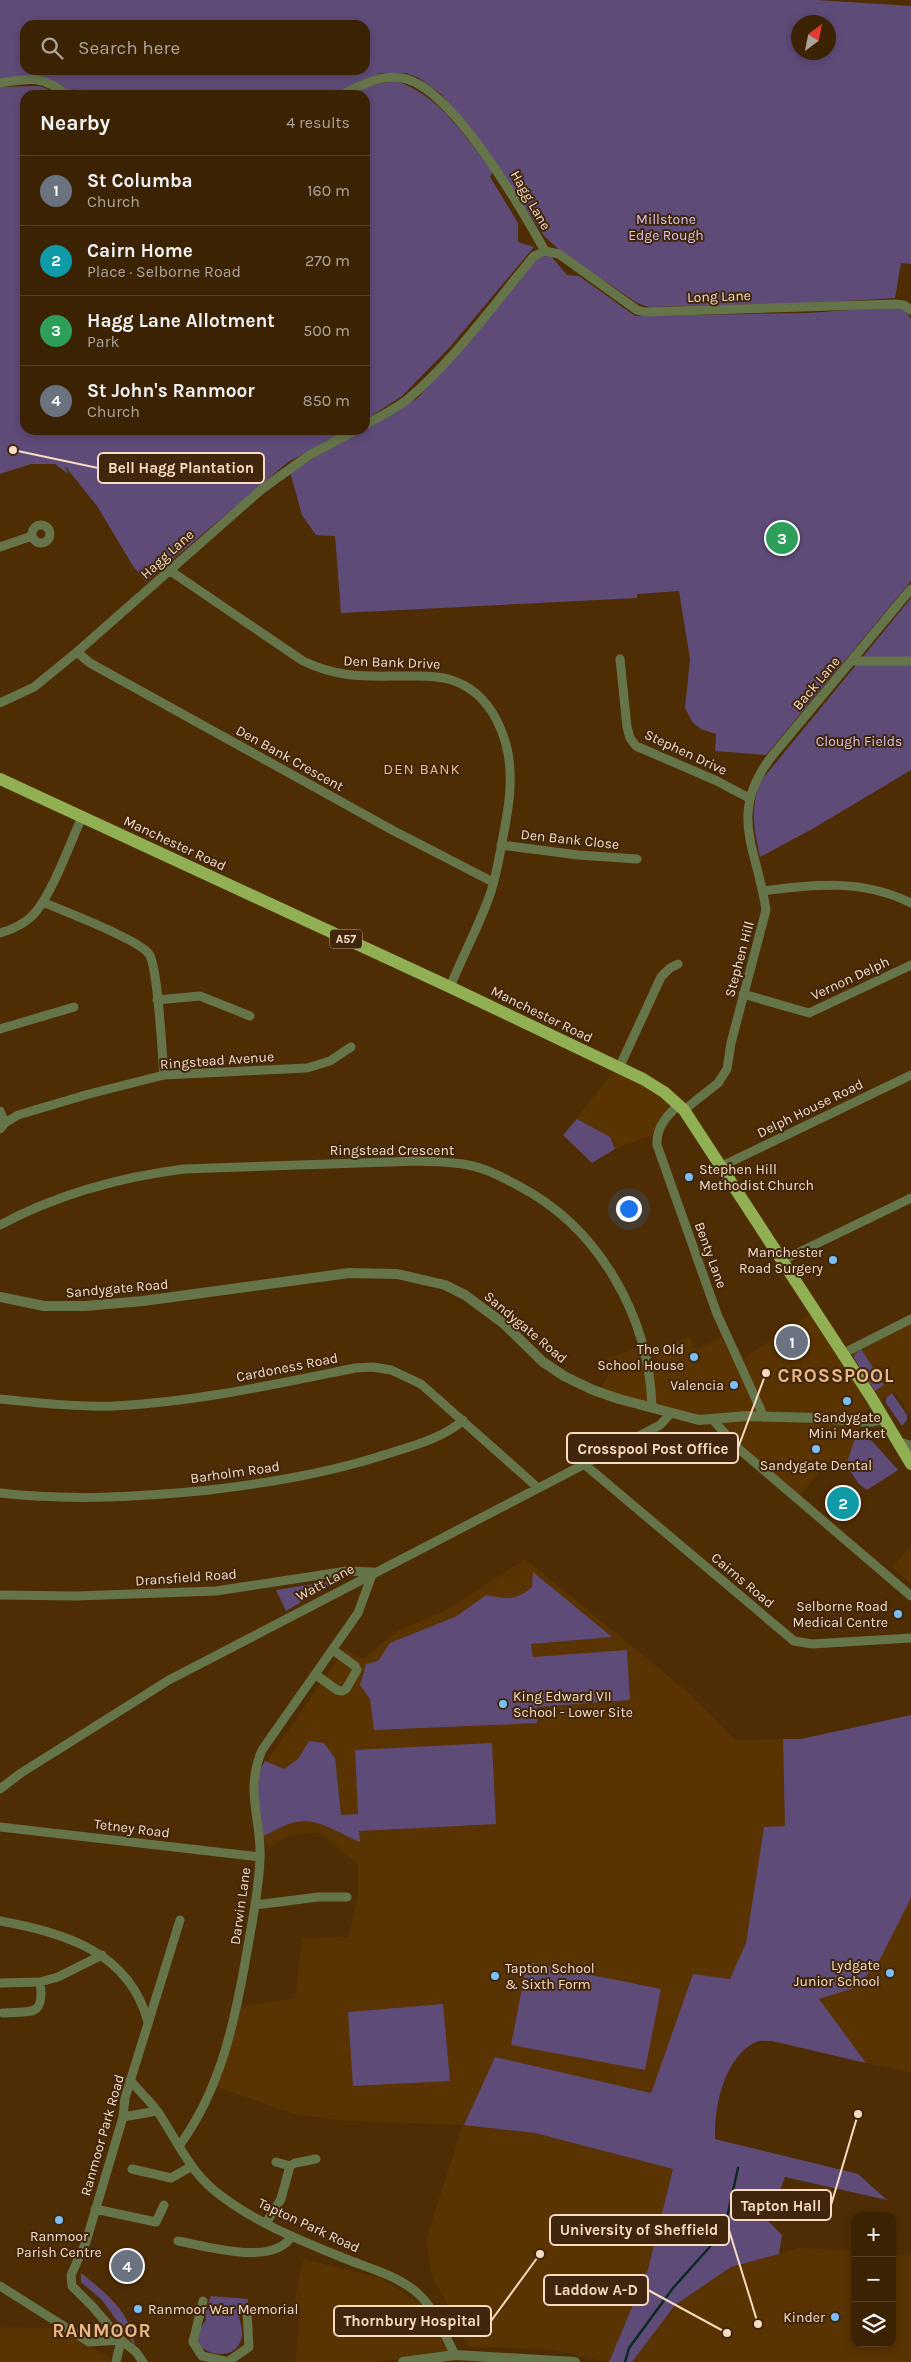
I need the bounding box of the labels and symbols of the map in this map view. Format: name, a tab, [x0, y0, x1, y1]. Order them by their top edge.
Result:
north arrow	[791, 15, 836, 60]
street label: Hagg Lane	[507, 167, 554, 233]
park label: Millstone Edge Rough	[628, 211, 704, 244]
street label: Long Lane	[687, 287, 751, 306]
callout: Bell Hagg Plantation	[98, 453, 264, 483]
text: Bell Hagg Plantation	[108, 459, 254, 477]
pin: 3	[766, 519, 798, 557]
street label: Hagg Lane	[137, 526, 198, 583]
street label: Den Bank Drive	[343, 652, 441, 673]
street label: Back Lane	[789, 653, 844, 714]
street label: Den Bank Crescent	[233, 722, 347, 795]
street label: Stephen Drive	[642, 726, 730, 779]
park label: Clough Fields	[816, 733, 902, 750]
district label: DEN BANK	[383, 760, 461, 778]
street label: Manchester Road	[121, 812, 229, 875]
street label: Den Bank Close	[520, 826, 620, 853]
street label: Stephen Hill	[721, 919, 758, 999]
road number: A57	[330, 930, 362, 949]
street label: Vernon Delph	[808, 953, 892, 1004]
street label: Manchester Road	[488, 982, 596, 1046]
street label: Ringstead Avenue	[159, 1048, 275, 1073]
street label: Delph House Road	[754, 1075, 866, 1141]
street label: Ringstead Crescent	[330, 1142, 454, 1159]
place label: Stephen Hill Methodist Church	[699, 1161, 814, 1194]
marker: Stephen Hill Methodist Church	[683, 1171, 695, 1183]
your location	[616, 1196, 642, 1222]
street label: Benty Lane	[691, 1220, 730, 1291]
place label: Manchester Road Surgery	[739, 1244, 824, 1277]
marker: Manchester Road Surgery	[827, 1254, 839, 1266]
street label: Sandygate Road	[65, 1276, 169, 1301]
street label: Sandygate Road	[481, 1288, 571, 1367]
pin: 1	[776, 1323, 808, 1361]
place label: The Old School House	[597, 1341, 684, 1374]
street label: Cardoness Road	[235, 1349, 339, 1386]
marker: The Old School House	[688, 1351, 700, 1363]
district label: CROSSPOOL	[778, 1365, 894, 1387]
place label: Valencia	[670, 1377, 724, 1394]
marker: Valencia	[728, 1379, 740, 1391]
marker: Sandygate Mini Market	[841, 1395, 853, 1407]
place label: Sandygate Mini Market	[809, 1409, 885, 1442]
callout: Crosspool Post Office	[567, 1433, 738, 1463]
text: Crosspool Post Office	[577, 1440, 729, 1458]
marker: Sandygate Dental	[810, 1443, 822, 1455]
place label: Sandygate Dental	[760, 1457, 872, 1474]
street label: Barholm Road	[189, 1458, 281, 1487]
pin: 2	[827, 1484, 859, 1522]
street label: Cairns Road	[708, 1549, 778, 1612]
street label: Watt Lane	[293, 1560, 357, 1605]
street label: Dransfield Road	[135, 1565, 237, 1590]
place label: Selborne Road Medical Centre	[793, 1598, 888, 1631]
marker: Selborne Road Medical Centre	[892, 1608, 904, 1620]
place label: King Edward VII School - Lower Site	[513, 1688, 633, 1721]
marker: King Edward VII School - Lower Site	[497, 1698, 509, 1710]
street label: Tetney Road	[93, 1815, 171, 1842]
street label: Darwin Lane	[227, 1866, 254, 1946]
place label: Lydgate Junior School	[794, 1957, 880, 1990]
place label: Tapton School & Sixth Form	[505, 1960, 595, 1993]
marker: Lydgate Junior School	[884, 1967, 896, 1979]
marker: Tapton School & Sixth Form	[489, 1970, 501, 1982]
street label: Ranmoor Park Road	[77, 2072, 128, 2198]
callout: Tapton Hall	[731, 2190, 831, 2220]
street label: Tapton Park Road	[255, 2194, 362, 2256]
text: Tapton Hall	[741, 2197, 821, 2215]
marker: Ranmoor Parish Centre	[53, 2214, 65, 2226]
callout: University of Sheffield	[550, 2215, 729, 2245]
text: University of Sheffield	[560, 2221, 718, 2239]
place label: Ranmoor Parish Centre	[16, 2228, 102, 2261]
pin: 4	[111, 2247, 143, 2285]
callout: Laddow A-D	[544, 2275, 648, 2305]
text: Laddow A-D	[554, 2281, 638, 2299]
place label: Ranmoor War Memorial	[148, 2301, 298, 2318]
marker: Ranmoor War Memorial	[132, 2303, 144, 2315]
callout: Thornbury Hospital	[334, 2306, 491, 2336]
place label: Kinder	[783, 2309, 826, 2326]
marker: Kinder	[829, 2311, 841, 2323]
text: Thornbury Hospital	[343, 2312, 481, 2330]
district label: RANMOOR	[52, 2320, 152, 2342]

